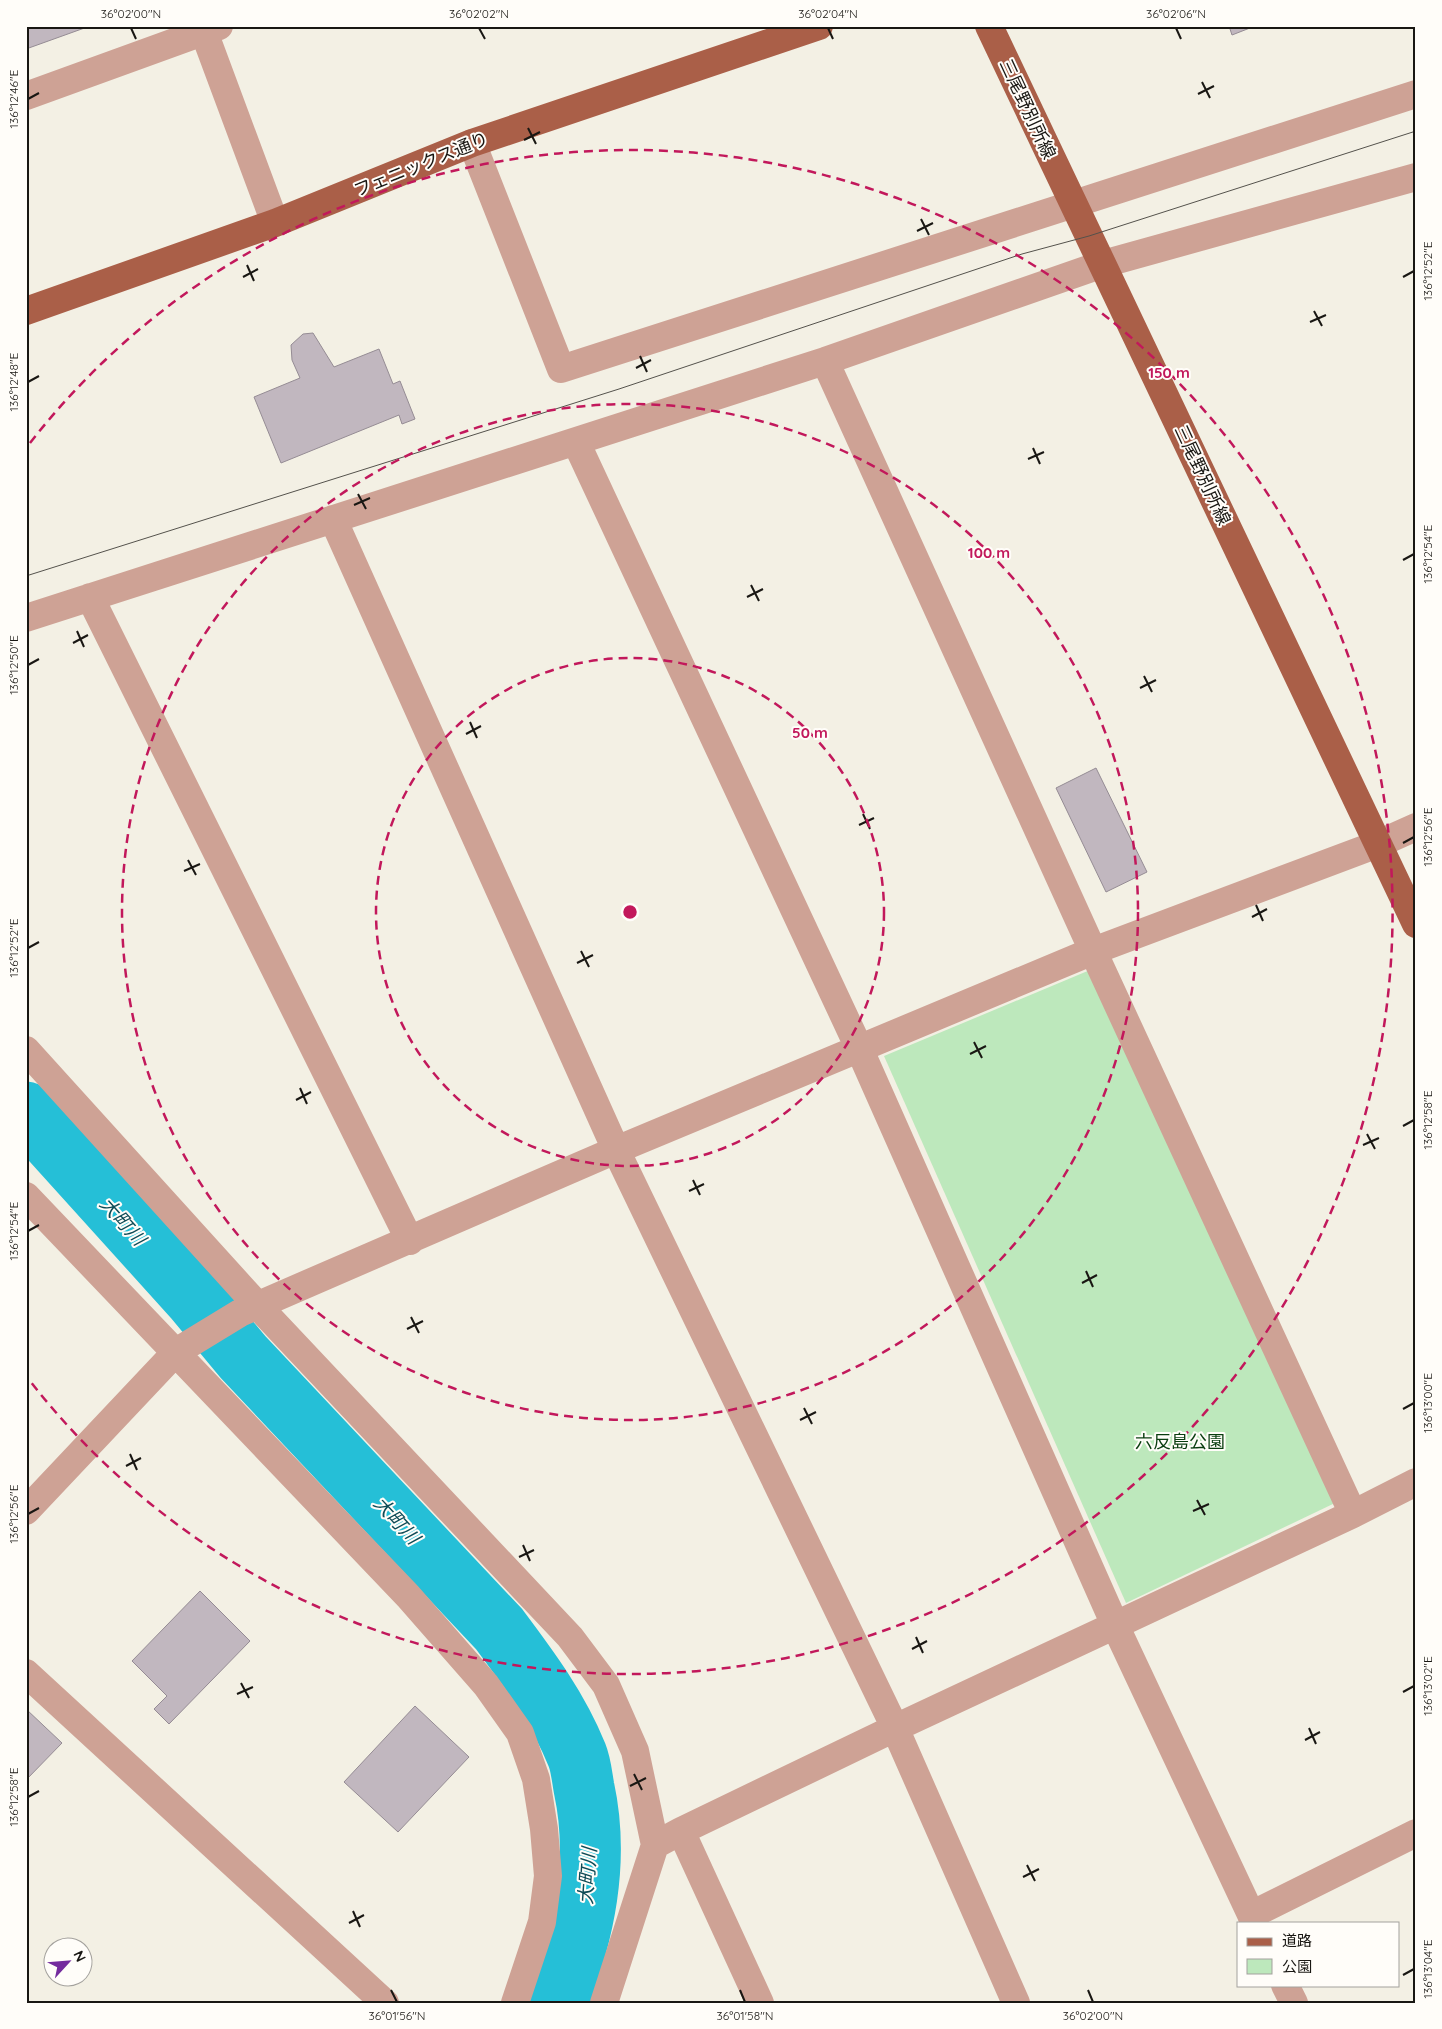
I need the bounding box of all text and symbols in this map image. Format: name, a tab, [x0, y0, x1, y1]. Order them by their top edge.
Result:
text: 36°02'00"N	[101, 6, 161, 21]
text: 36°02'02"N	[449, 6, 509, 21]
text: 36°02'04"N	[798, 6, 858, 21]
text: 36°02'06"N	[1146, 6, 1206, 21]
street label: 三尾野別所線	[995, 55, 1061, 163]
text: 136°12'46"E	[6, 69, 21, 128]
street label: フェニックス通り	[350, 126, 492, 202]
text: 136°12'52"E	[1420, 241, 1435, 301]
text: 136°12'48"E	[6, 352, 21, 411]
text: 150 m	[1148, 363, 1190, 382]
street label: 三尾野別所線	[1170, 421, 1236, 529]
text: 136°12'54"E	[1420, 524, 1435, 583]
text: 100 m	[968, 543, 1010, 562]
text: 136°12'50"E	[6, 635, 21, 695]
text: 50 m	[792, 723, 828, 742]
text: 136°12'56"E	[1420, 807, 1435, 866]
centre of rings	[621, 903, 639, 921]
text: 136°12'52"E	[6, 918, 21, 978]
text: 136°12'58"E	[1420, 1090, 1435, 1150]
water label: 大町川	[95, 1192, 152, 1252]
text: 136°12'54"E	[6, 1201, 21, 1260]
text: 136°13'00"E	[1420, 1373, 1435, 1433]
park label: 六反島公園	[1135, 1430, 1225, 1453]
text: 136°12'56"E	[6, 1484, 21, 1543]
water label: 大町川	[369, 1491, 427, 1550]
text: 136°13'02"E	[1420, 1656, 1435, 1716]
text: 136°12'58"E	[6, 1767, 21, 1827]
water label: 大町川	[573, 1845, 601, 1905]
legend	[1237, 1922, 1400, 1986]
text: 道路	[1282, 1931, 1312, 1950]
north arrow	[42, 1936, 92, 1986]
text: 136°13'04"E	[1420, 1939, 1435, 1999]
text: N	[69, 1948, 90, 1965]
text: 公園	[1282, 1957, 1312, 1976]
text: 36°01'56"N	[369, 2008, 425, 2023]
text: 36°01'58"N	[717, 2008, 773, 2023]
text: 36°02'00"N	[1063, 2008, 1123, 2023]

